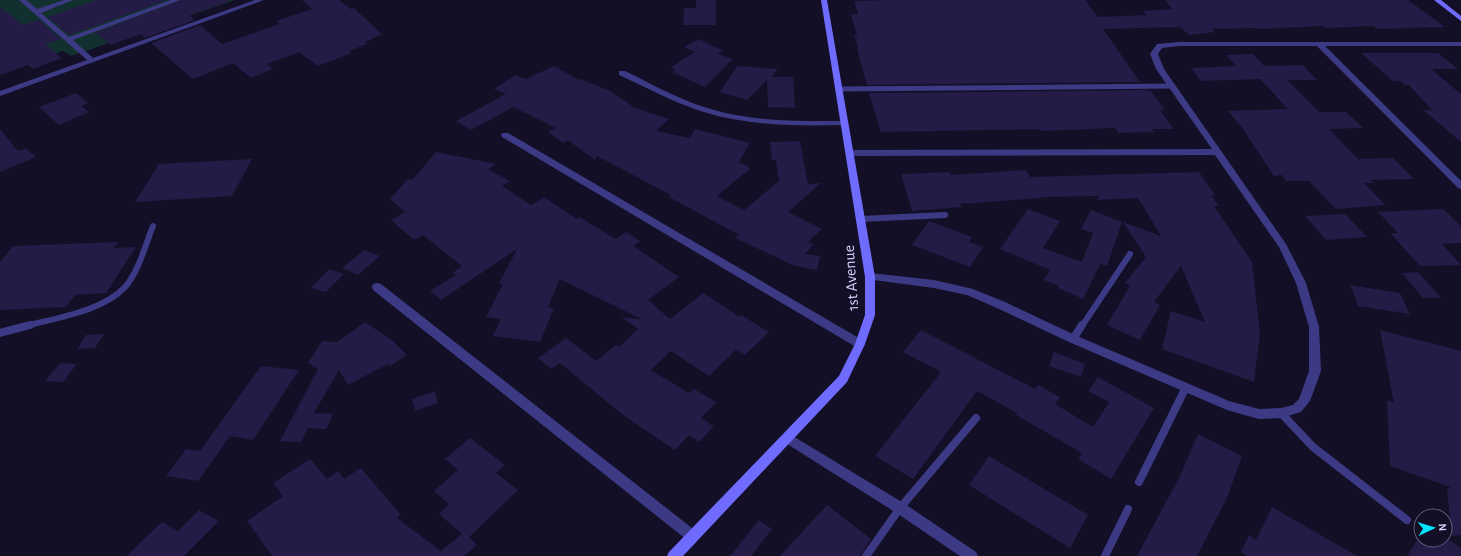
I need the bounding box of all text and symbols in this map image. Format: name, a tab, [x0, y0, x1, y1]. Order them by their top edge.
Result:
street label: 1st Avenue	[841, 245, 861, 311]
north arrow	[1413, 508, 1453, 548]
text: N	[1437, 523, 1448, 532]

